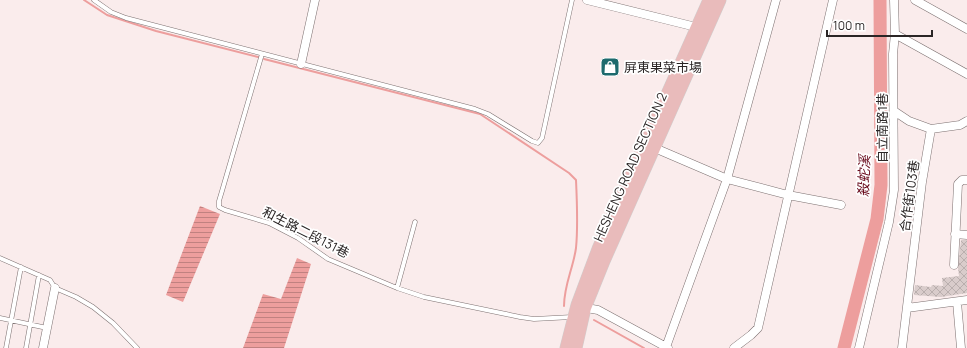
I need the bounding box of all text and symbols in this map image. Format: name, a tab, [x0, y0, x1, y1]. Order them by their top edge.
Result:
scale bar	[827, 12, 932, 38]
text: 100 m	[833, 17, 865, 34]
shop icon: 屏東果菜市場	[599, 56, 621, 78]
place label: 屏東果菜市場	[624, 58, 702, 76]
street label: HESHENG ROAD SECTION 2	[589, 90, 671, 244]
street label: 自立南路1巷	[873, 93, 891, 163]
water label: 殺蛇溪	[853, 153, 874, 197]
street label: 合作街103巷	[895, 159, 923, 233]
street label: 和生路二段131巷	[259, 202, 353, 262]

